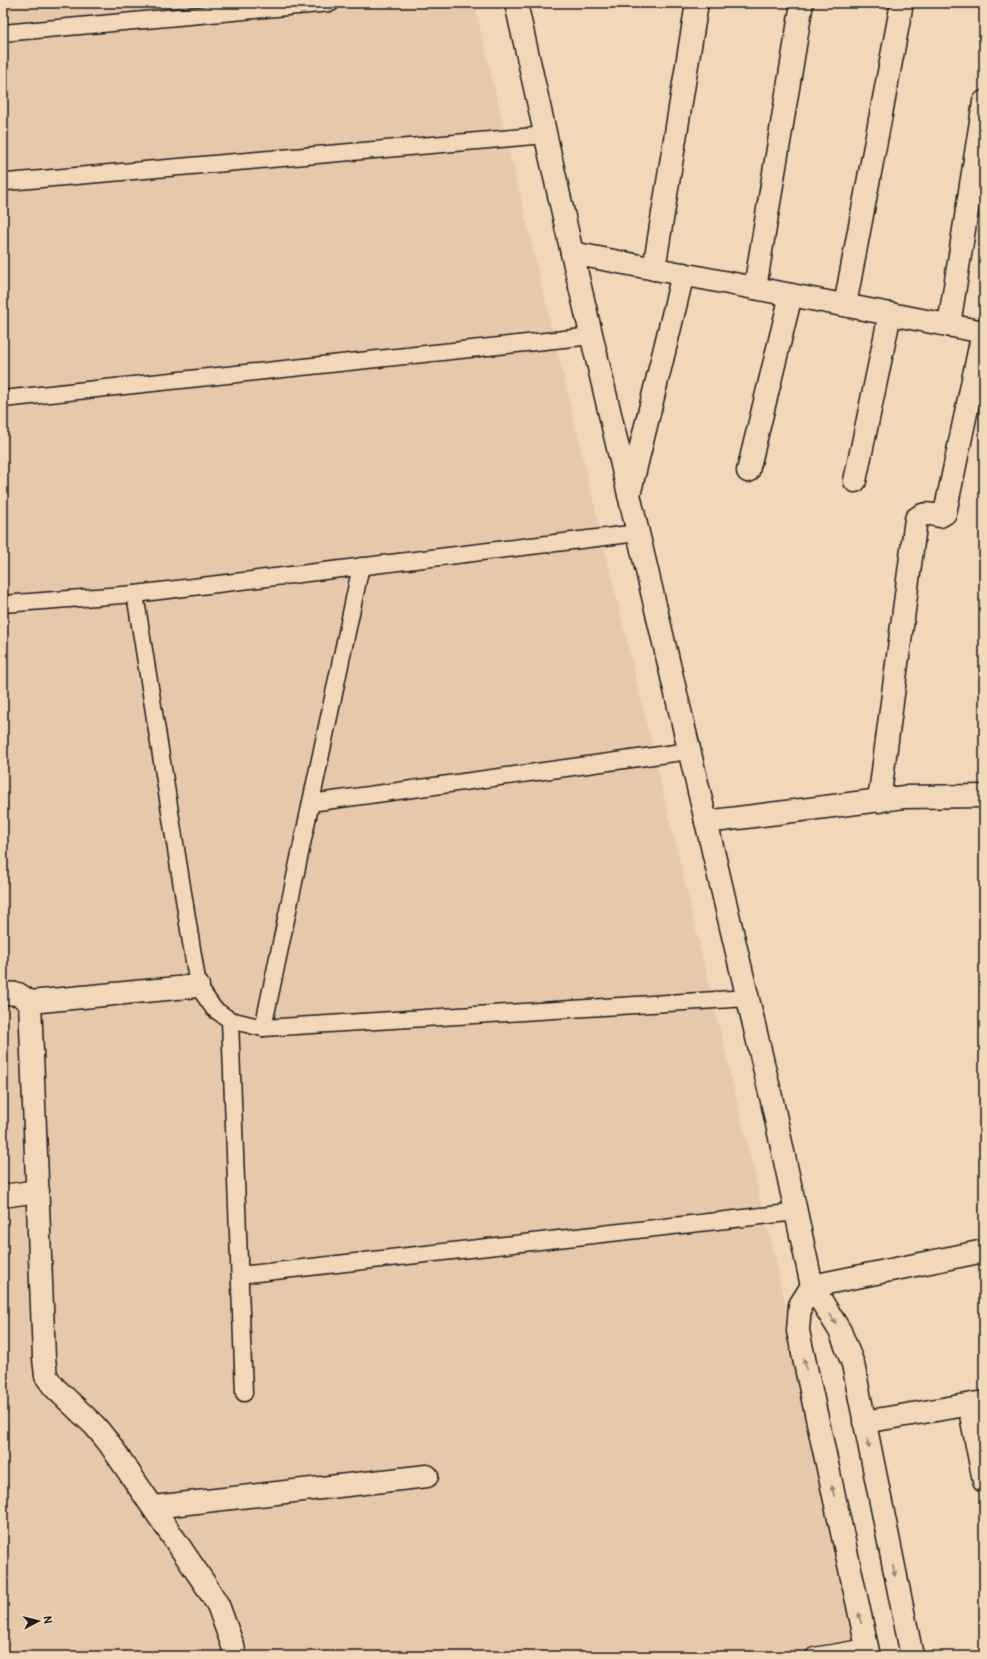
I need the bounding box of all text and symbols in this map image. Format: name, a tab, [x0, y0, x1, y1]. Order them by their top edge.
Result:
one-way arrow	[829, 1314, 837, 1324]
one-way arrow	[802, 1358, 808, 1370]
one-way arrow	[866, 1437, 872, 1449]
one-way arrow	[829, 1485, 835, 1497]
one-way arrow	[891, 1565, 897, 1577]
north arrow	[18, 1601, 58, 1641]
one-way arrow	[857, 1612, 863, 1624]
text: N	[41, 1615, 54, 1625]

